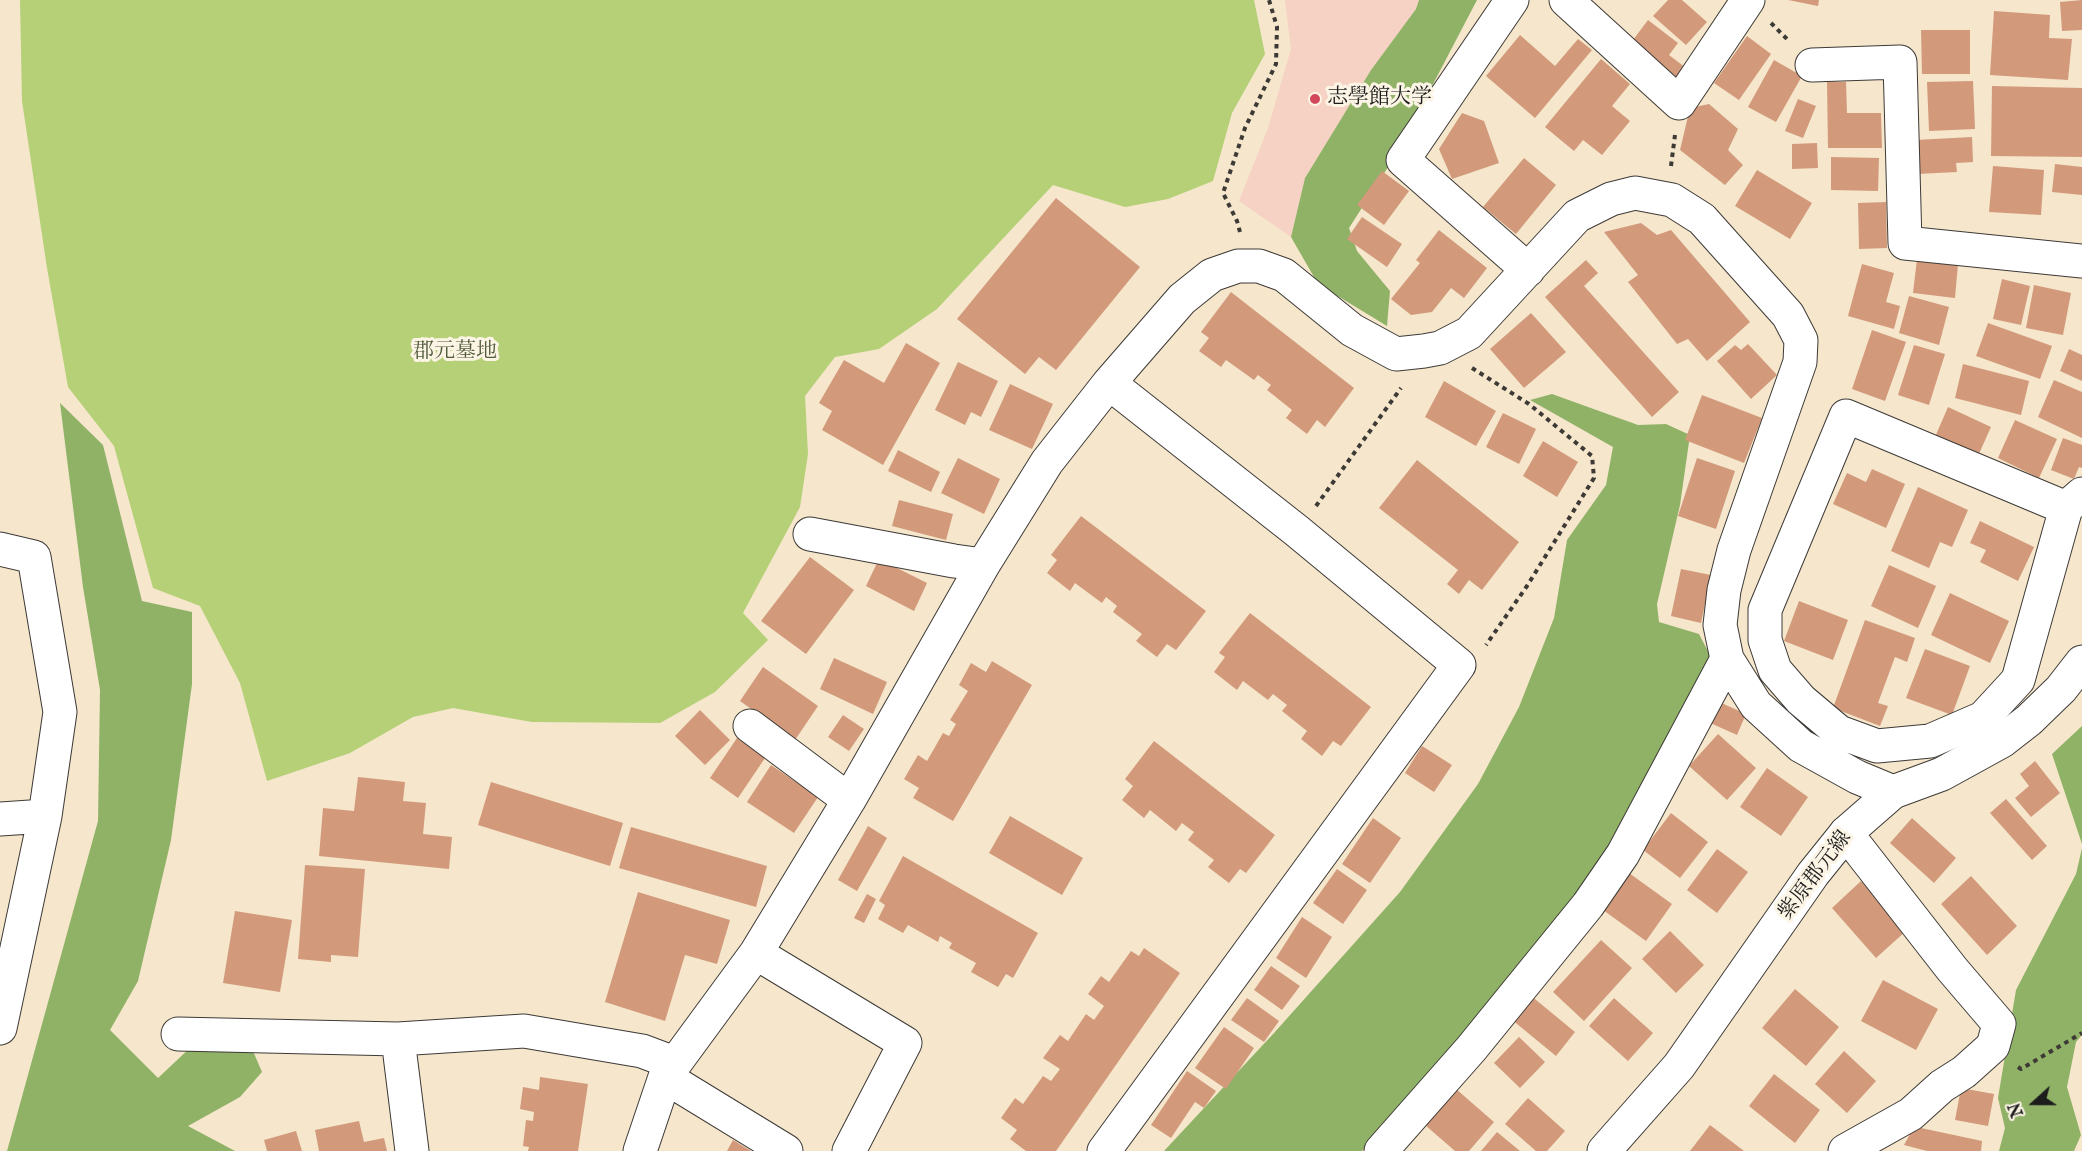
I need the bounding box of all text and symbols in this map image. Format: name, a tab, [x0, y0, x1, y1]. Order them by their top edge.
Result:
place label: 志學館大学	[1327, 86, 1432, 112]
marker: 志學館大学	[1308, 92, 1322, 106]
park label: 郡元墓地	[413, 340, 497, 366]
street label: 紫原郡元線	[1774, 826, 1858, 926]
north arrow	[2004, 1073, 2064, 1133]
text: N	[2005, 1099, 2029, 1119]

